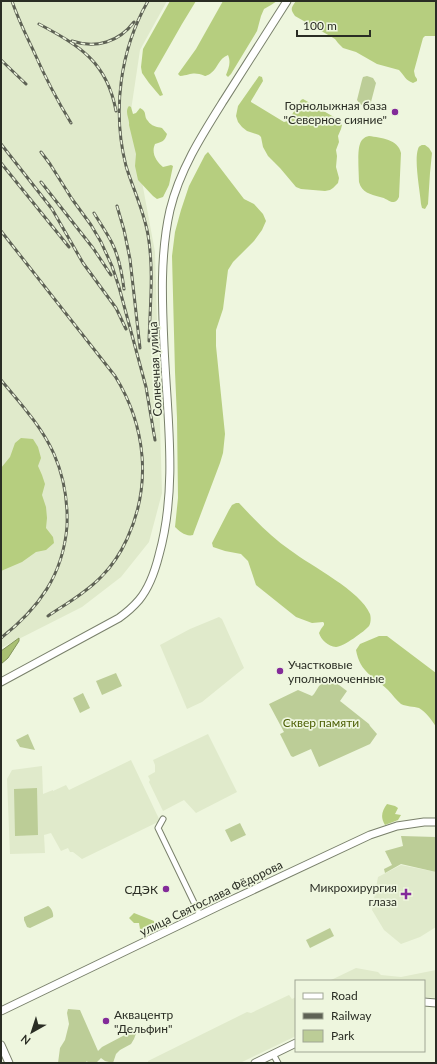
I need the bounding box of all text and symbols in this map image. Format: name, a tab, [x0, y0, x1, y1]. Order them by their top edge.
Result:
scale bar	[297, 12, 370, 38]
text: 100 m	[303, 18, 337, 33]
place label: Горнолыжная база "Северное сияние"	[284, 98, 387, 127]
marker: Горнолыжная база "Северное сияние"	[390, 107, 400, 117]
street label: Солнечная улица	[145, 321, 165, 417]
place label: Участковые уполномоченные	[288, 657, 384, 686]
marker: Участковые уполномоченные	[275, 666, 285, 676]
park label: Сквер памяти	[283, 715, 359, 730]
street label: улица Святослава Фёдорова	[137, 857, 285, 939]
place label: Микрохирургия глаза	[309, 880, 397, 909]
place label: СДЭК	[124, 882, 158, 897]
marker: СДЭК	[161, 884, 171, 894]
marker: Микрохирургия глаза	[400, 888, 412, 900]
legend	[295, 980, 425, 1052]
text: Road	[331, 988, 358, 1003]
place label: Аквацентр "Дельфин"	[114, 1007, 174, 1036]
text: Railway	[331, 1008, 372, 1023]
north arrow	[12, 1012, 52, 1052]
marker: Аквацентр "Дельфин"	[101, 1016, 111, 1026]
text: Park	[331, 1028, 355, 1043]
text: N	[18, 1032, 33, 1048]

